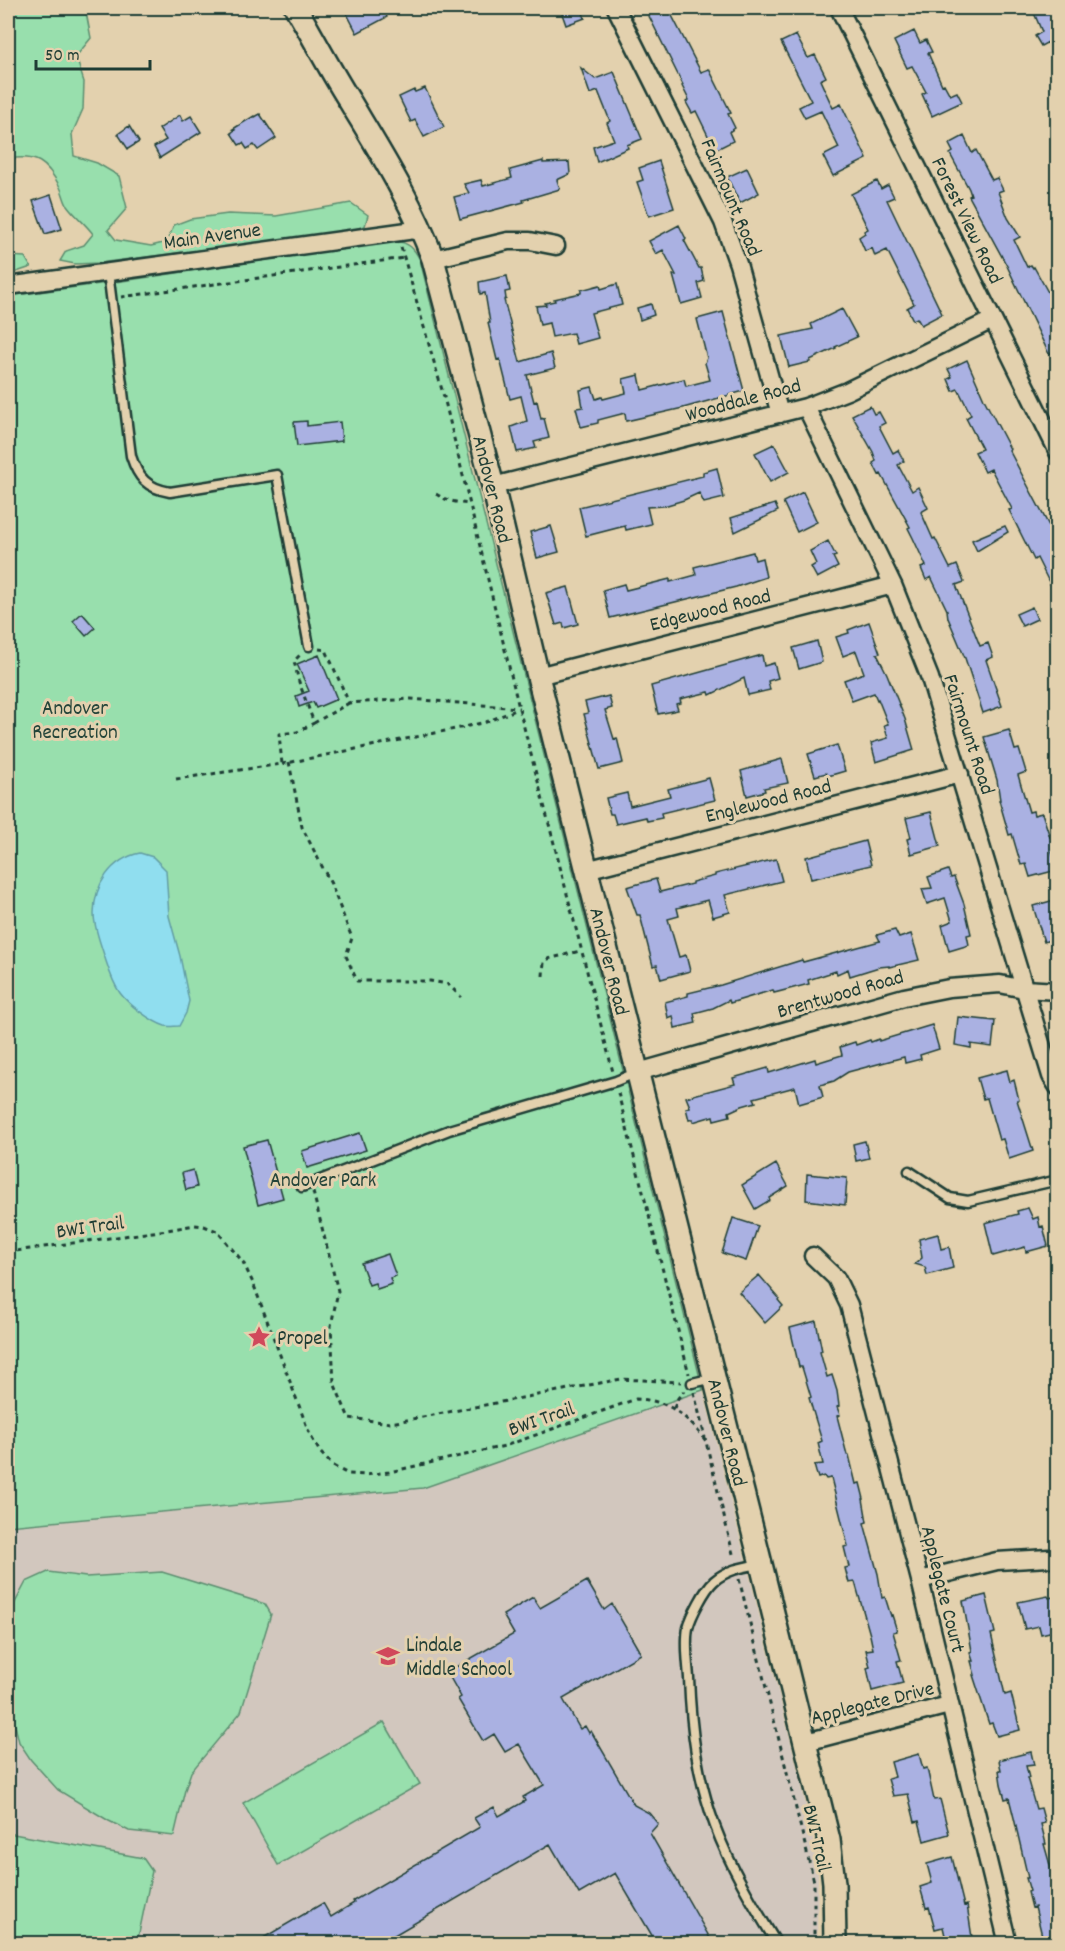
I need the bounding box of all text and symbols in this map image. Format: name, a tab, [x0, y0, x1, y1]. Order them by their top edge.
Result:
scale bar	[36, 33, 150, 71]
text: 50 m	[45, 44, 80, 69]
street label: Fairmount Road	[691, 135, 768, 262]
street label: Forest View Road	[922, 153, 1009, 290]
street label: Main Avenue	[162, 216, 263, 260]
street label: Wooddale Road	[683, 372, 805, 432]
street label: Andover Road	[462, 433, 518, 547]
street label: Edgewood Road	[647, 582, 774, 641]
street label: Fairmount Road	[934, 671, 1001, 799]
park label: Andover Recreation	[32, 695, 118, 749]
street label: Englewood Road	[703, 773, 835, 833]
street label: Andover Road	[579, 905, 635, 1019]
street label: Brentwood Road	[774, 963, 908, 1028]
park label: Andover Park	[270, 1167, 376, 1197]
street label: BWI Trail	[55, 1209, 126, 1249]
place icon: Propel	[246, 1324, 272, 1350]
place label: Propel	[277, 1325, 328, 1355]
street label: Andover Road	[697, 1376, 753, 1490]
street label: BWI Trail	[505, 1396, 579, 1446]
street label: Applegate Court	[911, 1523, 971, 1657]
place label: Lindale Middle School	[406, 1632, 512, 1686]
school or university icon: Lindale Middle School	[375, 1643, 401, 1669]
street label: Applegate Drive	[808, 1675, 938, 1735]
street label: BWI Trail	[793, 1802, 837, 1875]

